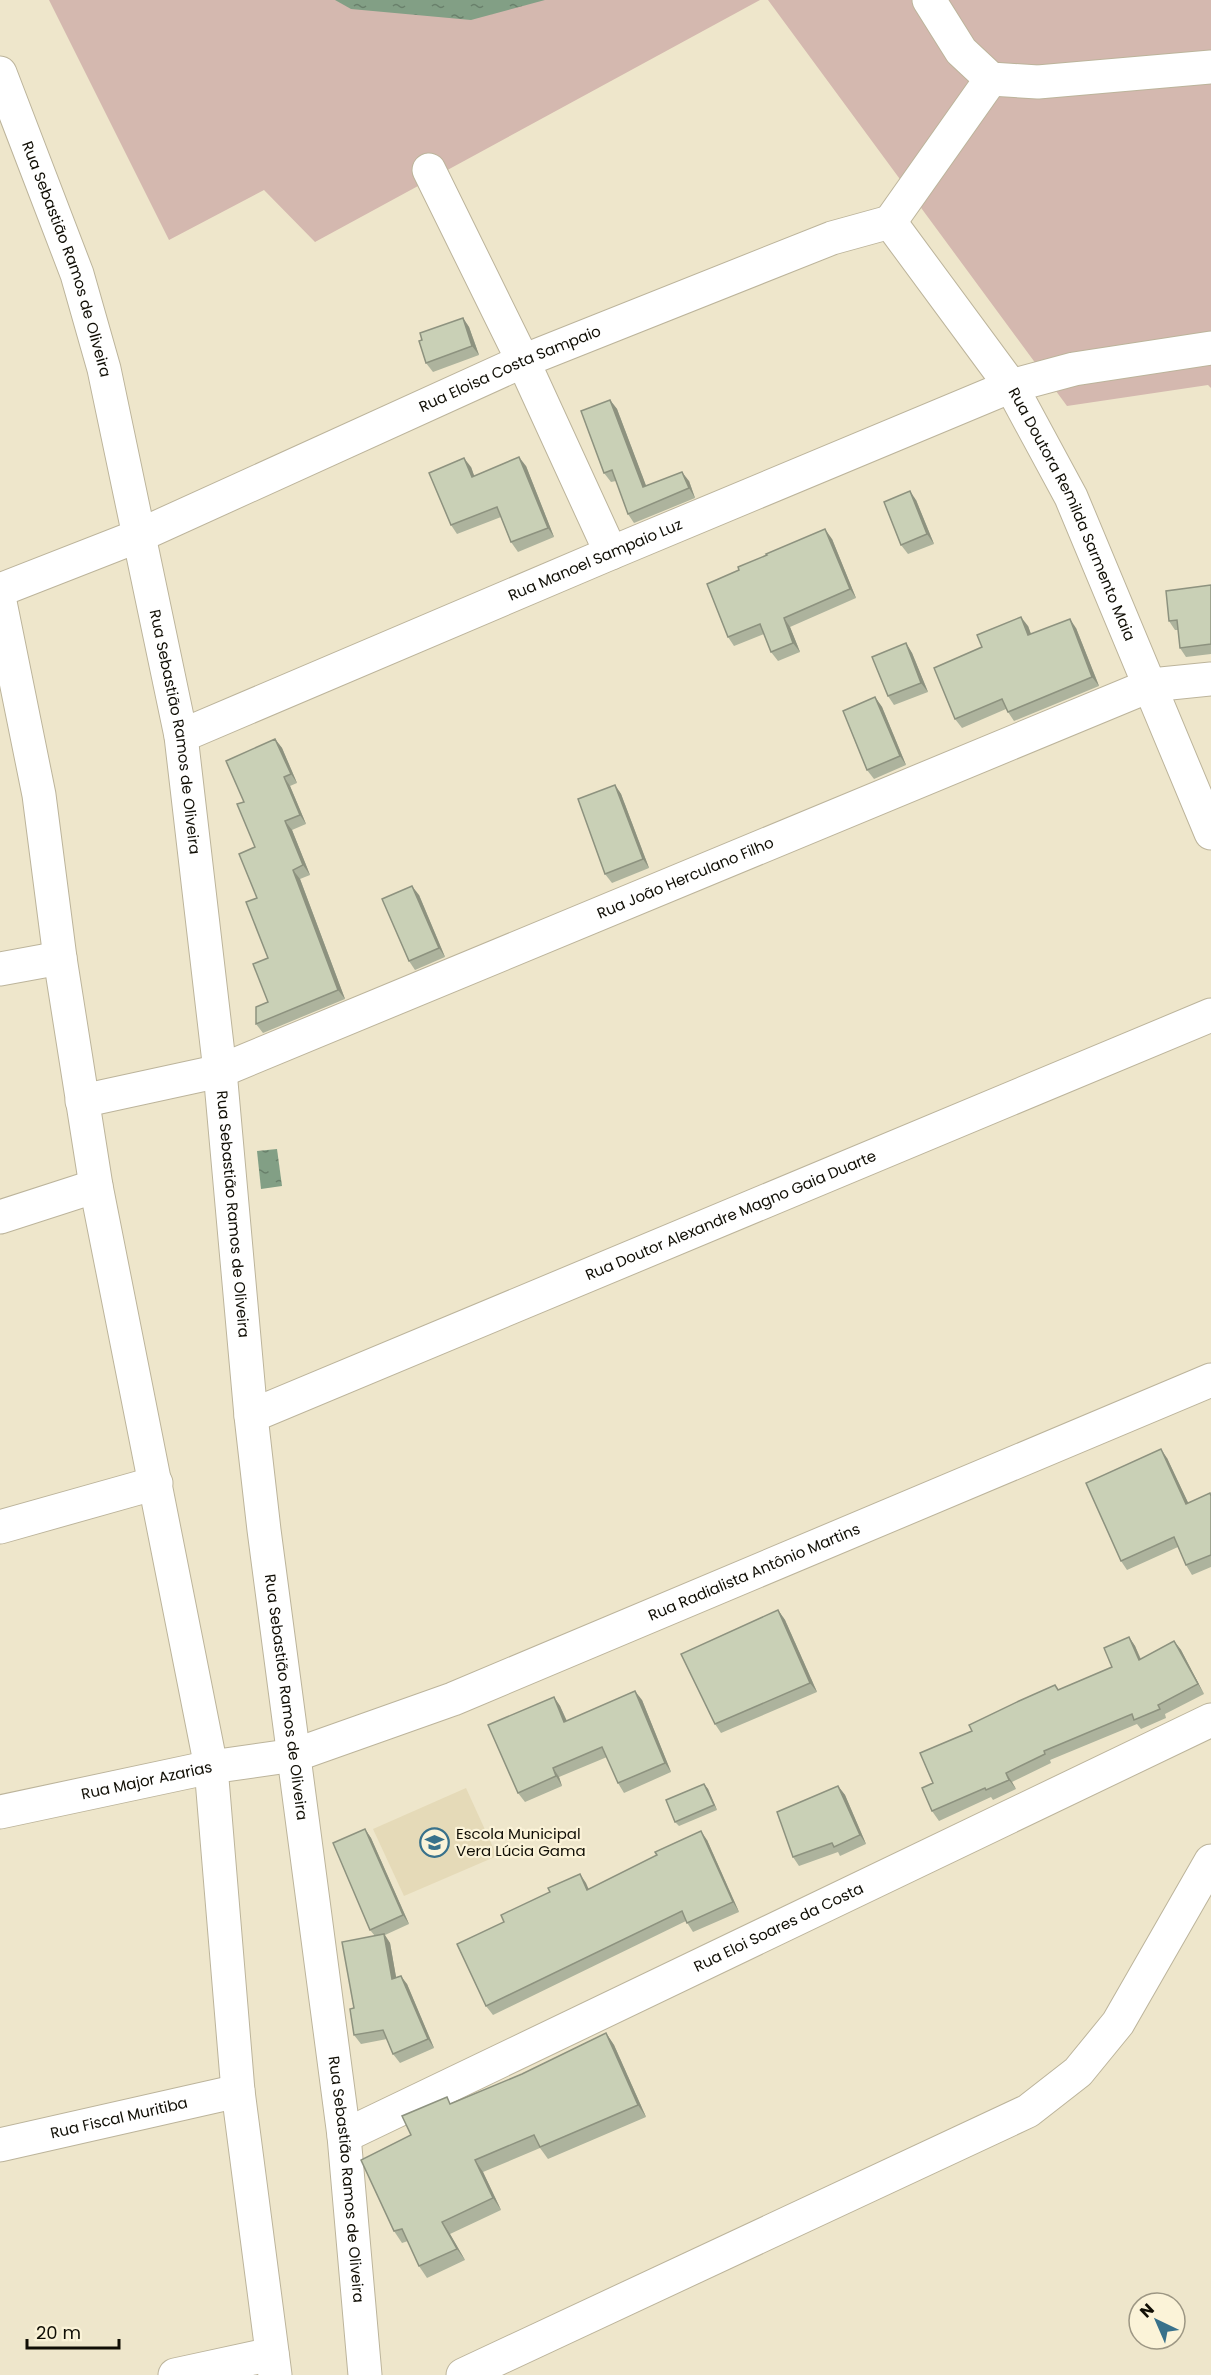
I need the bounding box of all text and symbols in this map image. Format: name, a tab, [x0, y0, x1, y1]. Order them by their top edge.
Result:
street label: Rua Sebastião Ramos de Oliveira	[17, 138, 116, 379]
street label: Rua Eloisa Costa Sampaio	[415, 320, 604, 417]
street label: Rua Doutora Remilda Sarmento Maia	[1004, 384, 1141, 644]
street label: Rua Manoel Sampaio Luz	[505, 513, 685, 606]
street label: Rua Sebastião Ramos de Oliveira	[145, 607, 206, 855]
street label: Rua João Herculano Filho	[594, 832, 777, 924]
street label: Rua Sebastião Ramos de Oliveira	[212, 1090, 255, 1339]
street label: Rua Doutor Alexandre Magno Gaia Duarte	[582, 1145, 879, 1285]
street label: Rua Radialista Antônio Martins	[645, 1518, 863, 1626]
street label: Rua Sebastião Ramos de Oliveira	[260, 1573, 313, 1821]
street label: Rua Major Azarias	[79, 1756, 214, 1804]
place label: Escola Municipal Vera Lúcia Gama	[456, 1823, 586, 1861]
school or university icon: Escola Municipal Vera Lúcia Gama	[419, 1827, 451, 1859]
street label: Rua Eloi Soares da Costa	[690, 1877, 867, 1977]
street label: Rua Sebastião Ramos de Oliveira	[324, 2055, 370, 2304]
street label: Rua Fiscal Muritiba	[48, 2092, 190, 2143]
north arrow	[1127, 2291, 1187, 2351]
text: N	[1135, 2298, 1159, 2323]
scale bar	[27, 2312, 118, 2350]
text: 20 m	[36, 2320, 81, 2345]

